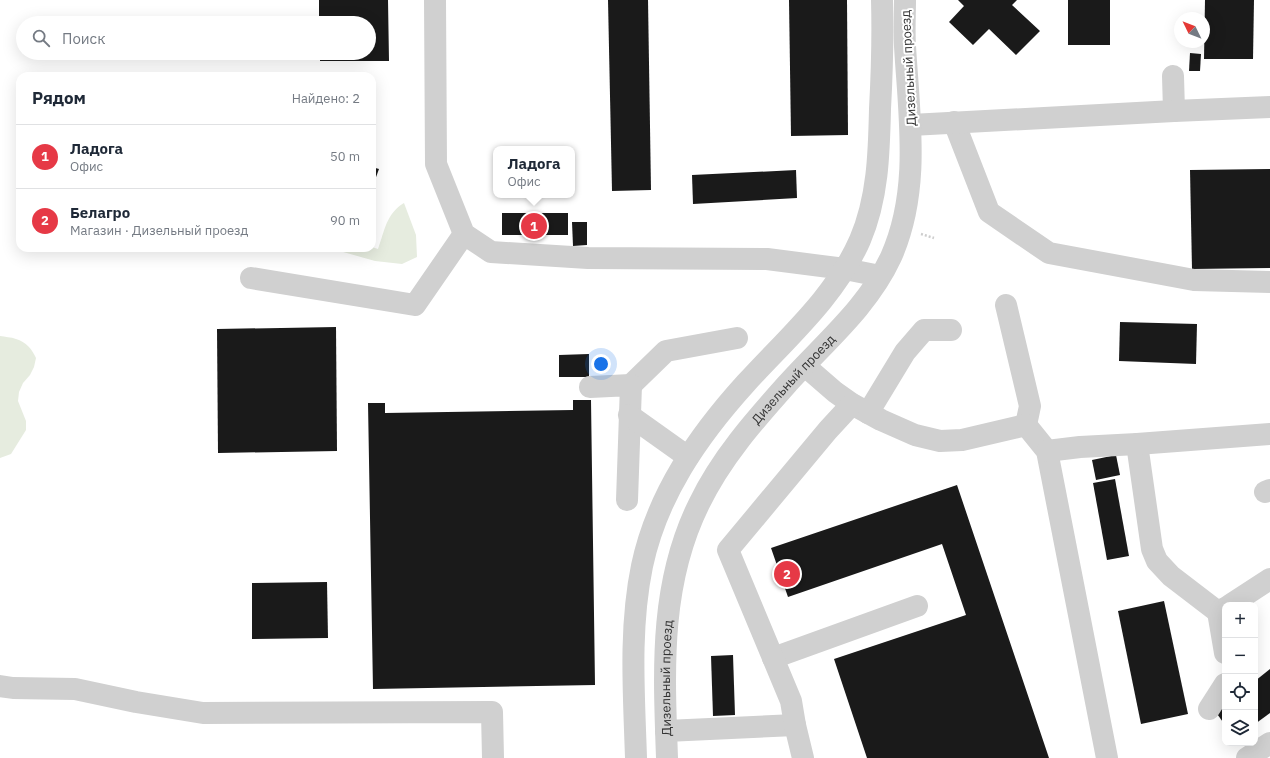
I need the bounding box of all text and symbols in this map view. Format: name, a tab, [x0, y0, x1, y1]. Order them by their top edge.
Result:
street label: Дизельный проезд	[897, 9, 920, 126]
north arrow	[1174, 12, 1210, 48]
search box	[16, 16, 376, 60]
icon: search	[30, 27, 52, 49]
text: Поиск	[62, 29, 105, 48]
text: Рядом	[32, 87, 86, 109]
text: Найдено: 2	[292, 90, 360, 107]
text: Ладога	[70, 139, 123, 158]
popup	[493, 146, 575, 198]
text: 1	[41, 148, 49, 165]
text: 50 m	[330, 148, 360, 165]
text: Ладога	[507, 154, 561, 173]
text: Офис	[70, 158, 103, 175]
text: Офис	[507, 173, 541, 190]
text: Белагро	[70, 203, 130, 222]
pin: 1	[521, 211, 547, 241]
text: 2	[41, 212, 49, 229]
text: 90 m	[330, 212, 360, 229]
text: Магазин · Дизельный проезд	[70, 222, 248, 239]
street label: Дизельный проезд	[748, 331, 839, 428]
your location	[591, 354, 611, 374]
pin: 2	[774, 559, 800, 589]
map controls	[1222, 602, 1258, 746]
button: +	[1222, 602, 1258, 638]
street label: Дизельный проезд	[657, 619, 677, 736]
button: −	[1222, 638, 1258, 674]
button: locate	[1222, 674, 1258, 710]
button: layers	[1222, 710, 1258, 746]

